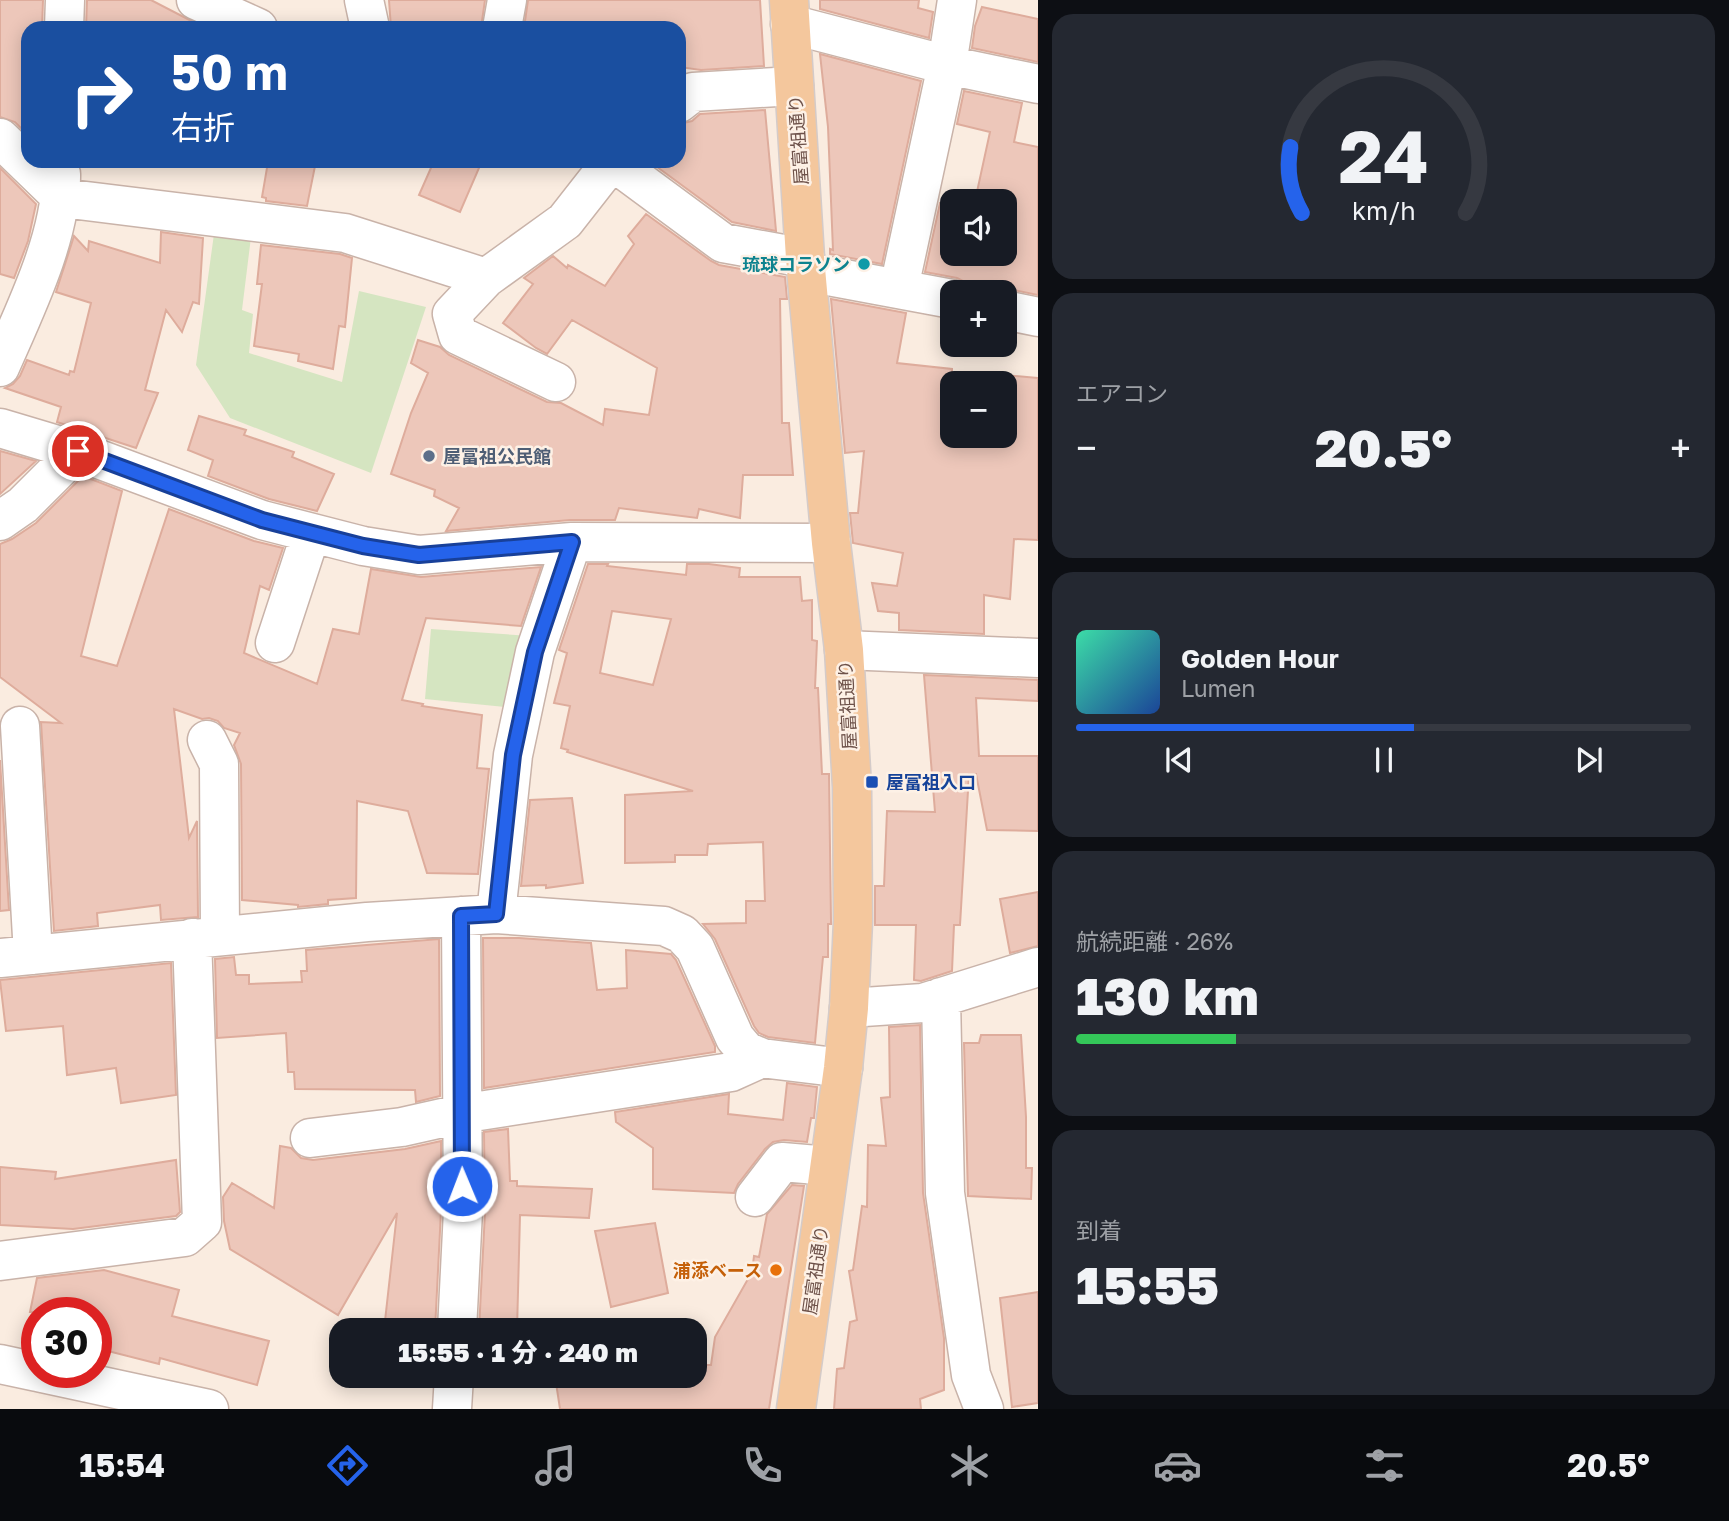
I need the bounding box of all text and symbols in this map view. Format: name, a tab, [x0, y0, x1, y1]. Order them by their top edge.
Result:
text: 50 m	[171, 42, 288, 101]
icon: right	[56, 49, 147, 140]
street label: 屋富祖通り	[784, 94, 812, 186]
text: 右折	[171, 108, 235, 146]
text: 24	[1339, 112, 1428, 199]
map controls	[940, 189, 1017, 448]
button: sound	[940, 189, 1017, 266]
text: km/h	[1352, 194, 1415, 225]
place label: 琉球コラソン	[742, 253, 850, 275]
marker: 琉球コラソン	[856, 256, 872, 272]
button: +	[940, 280, 1017, 357]
button: −	[940, 371, 1017, 448]
text: エアコン	[1076, 379, 1168, 407]
text: 20.5°	[1315, 416, 1452, 478]
pin	[48, 421, 108, 481]
text: −	[1076, 425, 1097, 470]
text: +	[1670, 425, 1691, 470]
icon: arrive	[59, 432, 97, 470]
place label: 屋冨祖公民館	[443, 445, 551, 467]
marker: 屋冨祖公民館	[421, 448, 437, 464]
text: Golden Hour	[1181, 643, 1339, 674]
street label: 屋富祖通り	[834, 659, 860, 751]
text: Lumen	[1181, 674, 1255, 702]
icon: previous	[1160, 741, 1198, 779]
icon: pause	[1365, 741, 1403, 779]
icon: next	[1570, 741, 1608, 779]
place label: 屋富祖入口	[886, 771, 976, 793]
marker: 屋富祖入口	[864, 774, 880, 790]
text: 航続距離 · 26%	[1076, 927, 1233, 955]
text: 130 km	[1076, 964, 1259, 1026]
position arrow	[425, 1149, 499, 1223]
text: 到着	[1076, 1216, 1122, 1244]
street label: 屋富祖通り	[798, 1224, 832, 1316]
text: 15:55	[1076, 1253, 1219, 1315]
place label: 浦添ベース	[673, 1259, 762, 1281]
marker: 浦添ベース	[768, 1262, 784, 1278]
speed limit sign: 30	[21, 1297, 112, 1388]
text: 15:55 · 1 分 · 240 m	[398, 1337, 638, 1368]
icon: directions	[323, 1441, 372, 1490]
icon: music	[531, 1441, 580, 1490]
icon: phone	[738, 1441, 787, 1490]
icon: climate	[945, 1441, 994, 1490]
icon: car	[1153, 1441, 1202, 1490]
icon: filters	[1360, 1441, 1409, 1490]
text: 15:54	[79, 1446, 165, 1484]
text: 20.5°	[1567, 1446, 1650, 1484]

